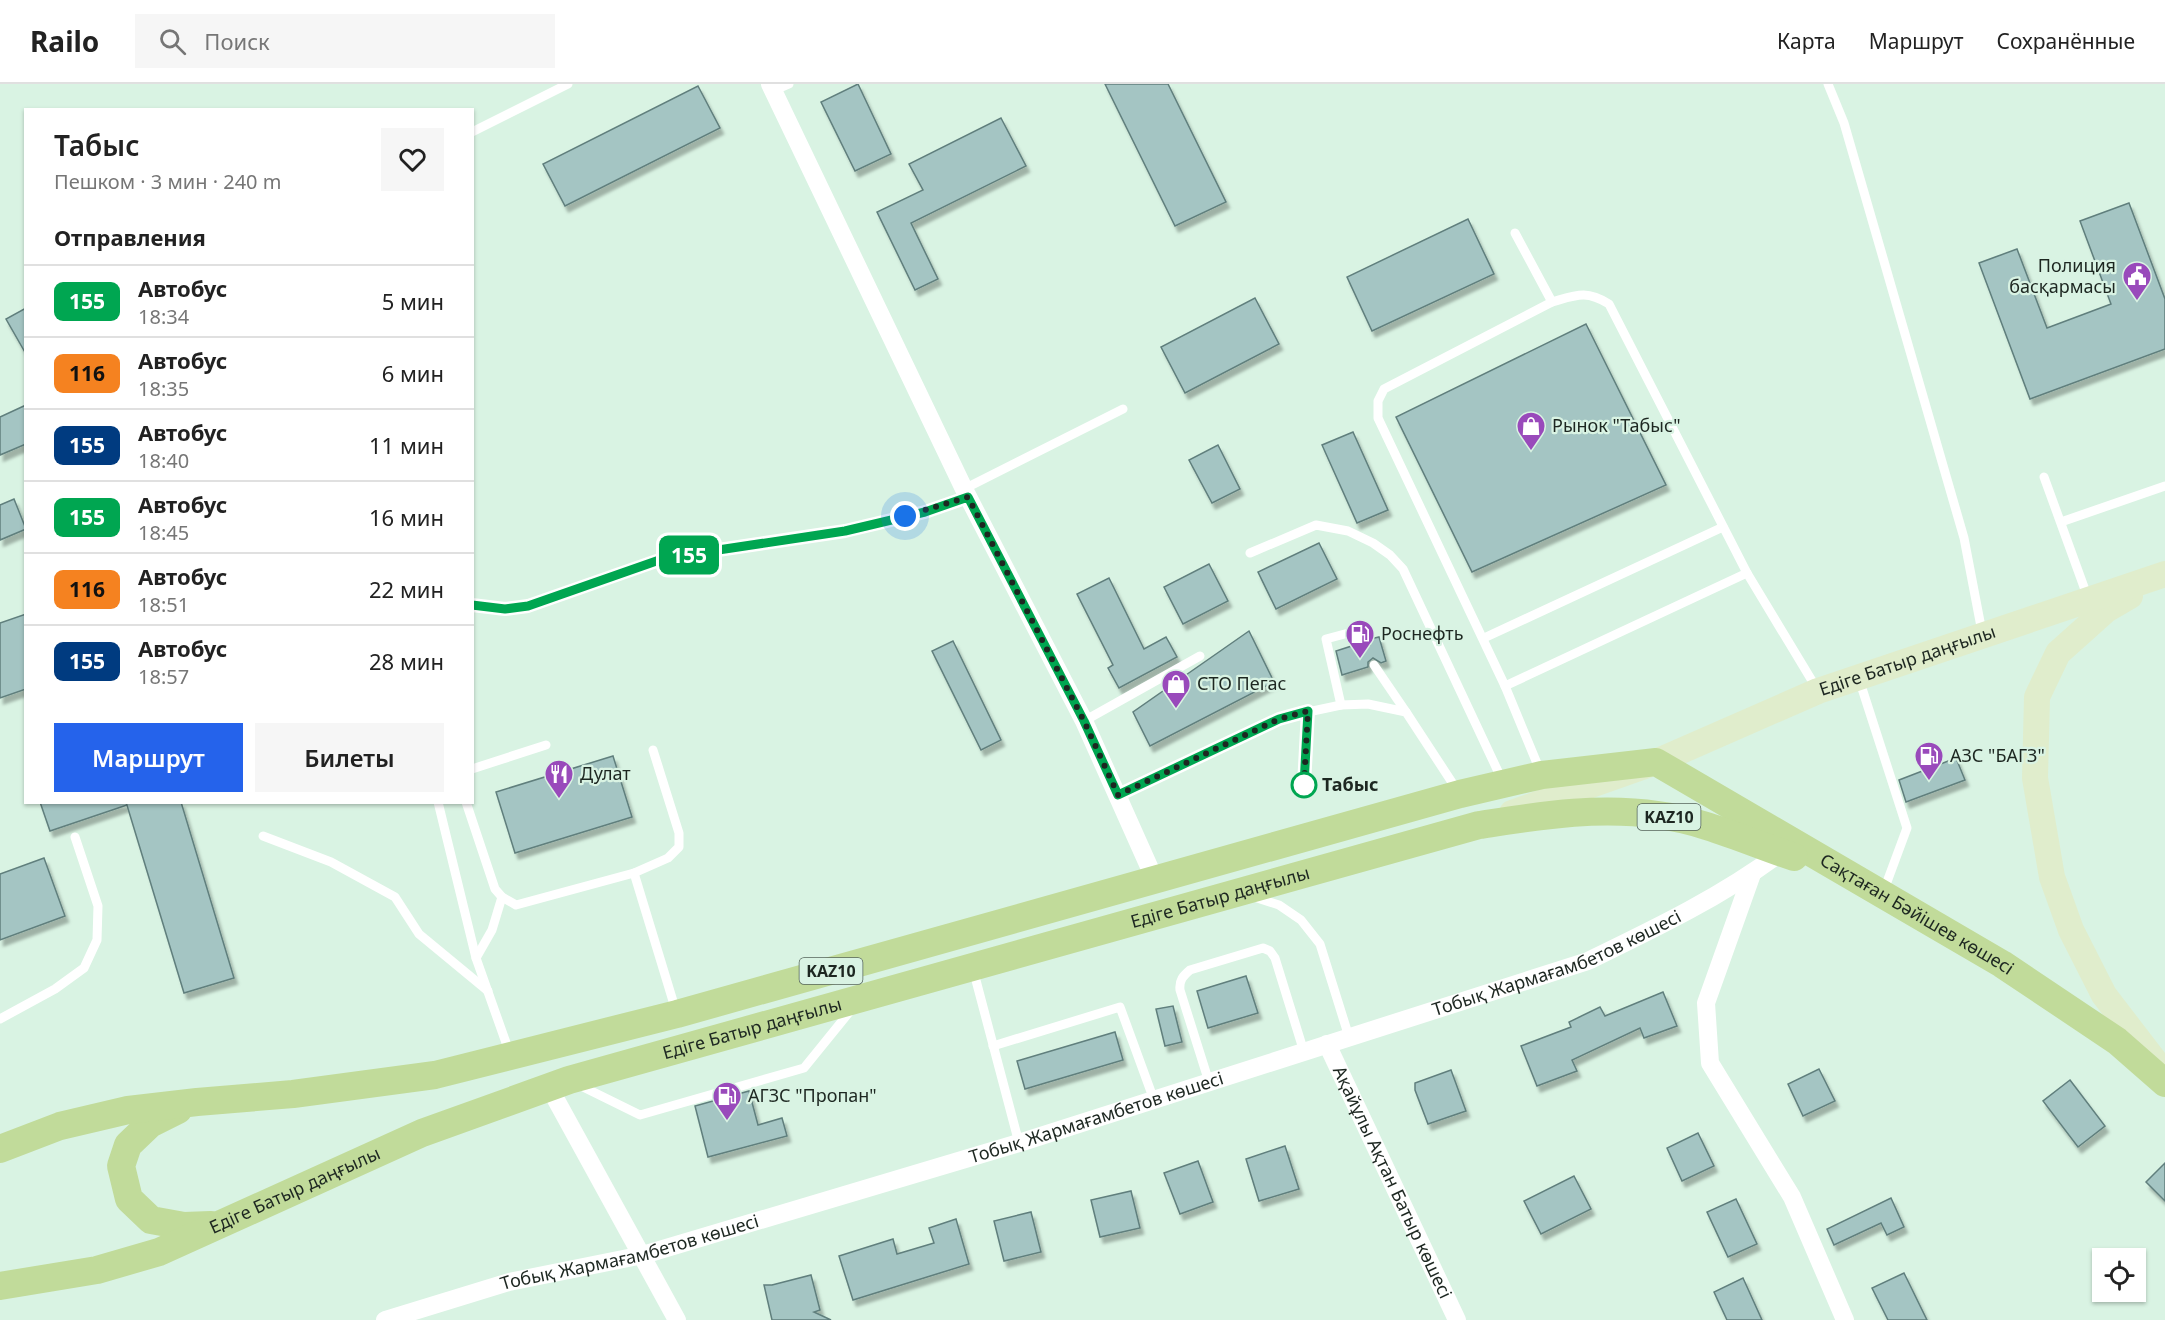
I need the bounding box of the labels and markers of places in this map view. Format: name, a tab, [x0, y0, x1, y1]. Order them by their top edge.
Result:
place label: Полиция басқармасы	[2009, 253, 2116, 298]
public building icon: Полиция басқармасы	[2121, 260, 2153, 302]
shop icon: Рынок "Табыс"	[1515, 410, 1547, 452]
place label: Рынок "Табыс"	[1552, 413, 1681, 437]
fuel station icon: Роснефть	[1344, 618, 1376, 660]
place label: Роснефть	[1381, 621, 1464, 645]
shop icon: СТО Пегас	[1160, 668, 1192, 710]
place label: СТО Пегас	[1197, 671, 1287, 695]
fuel station icon: АЗС "БАГЗ"	[1913, 740, 1945, 782]
place label: АЗС "БАГЗ"	[1950, 743, 2045, 767]
restaurant icon: Дулат	[543, 758, 575, 800]
place label: Дулат	[580, 761, 631, 785]
marker: Табыс	[1291, 772, 1317, 798]
place label: Табыс	[1322, 772, 1378, 796]
fuel station icon: АГЗС "Пропан"	[711, 1080, 743, 1122]
place label: АГЗС "Пропан"	[748, 1083, 877, 1107]

